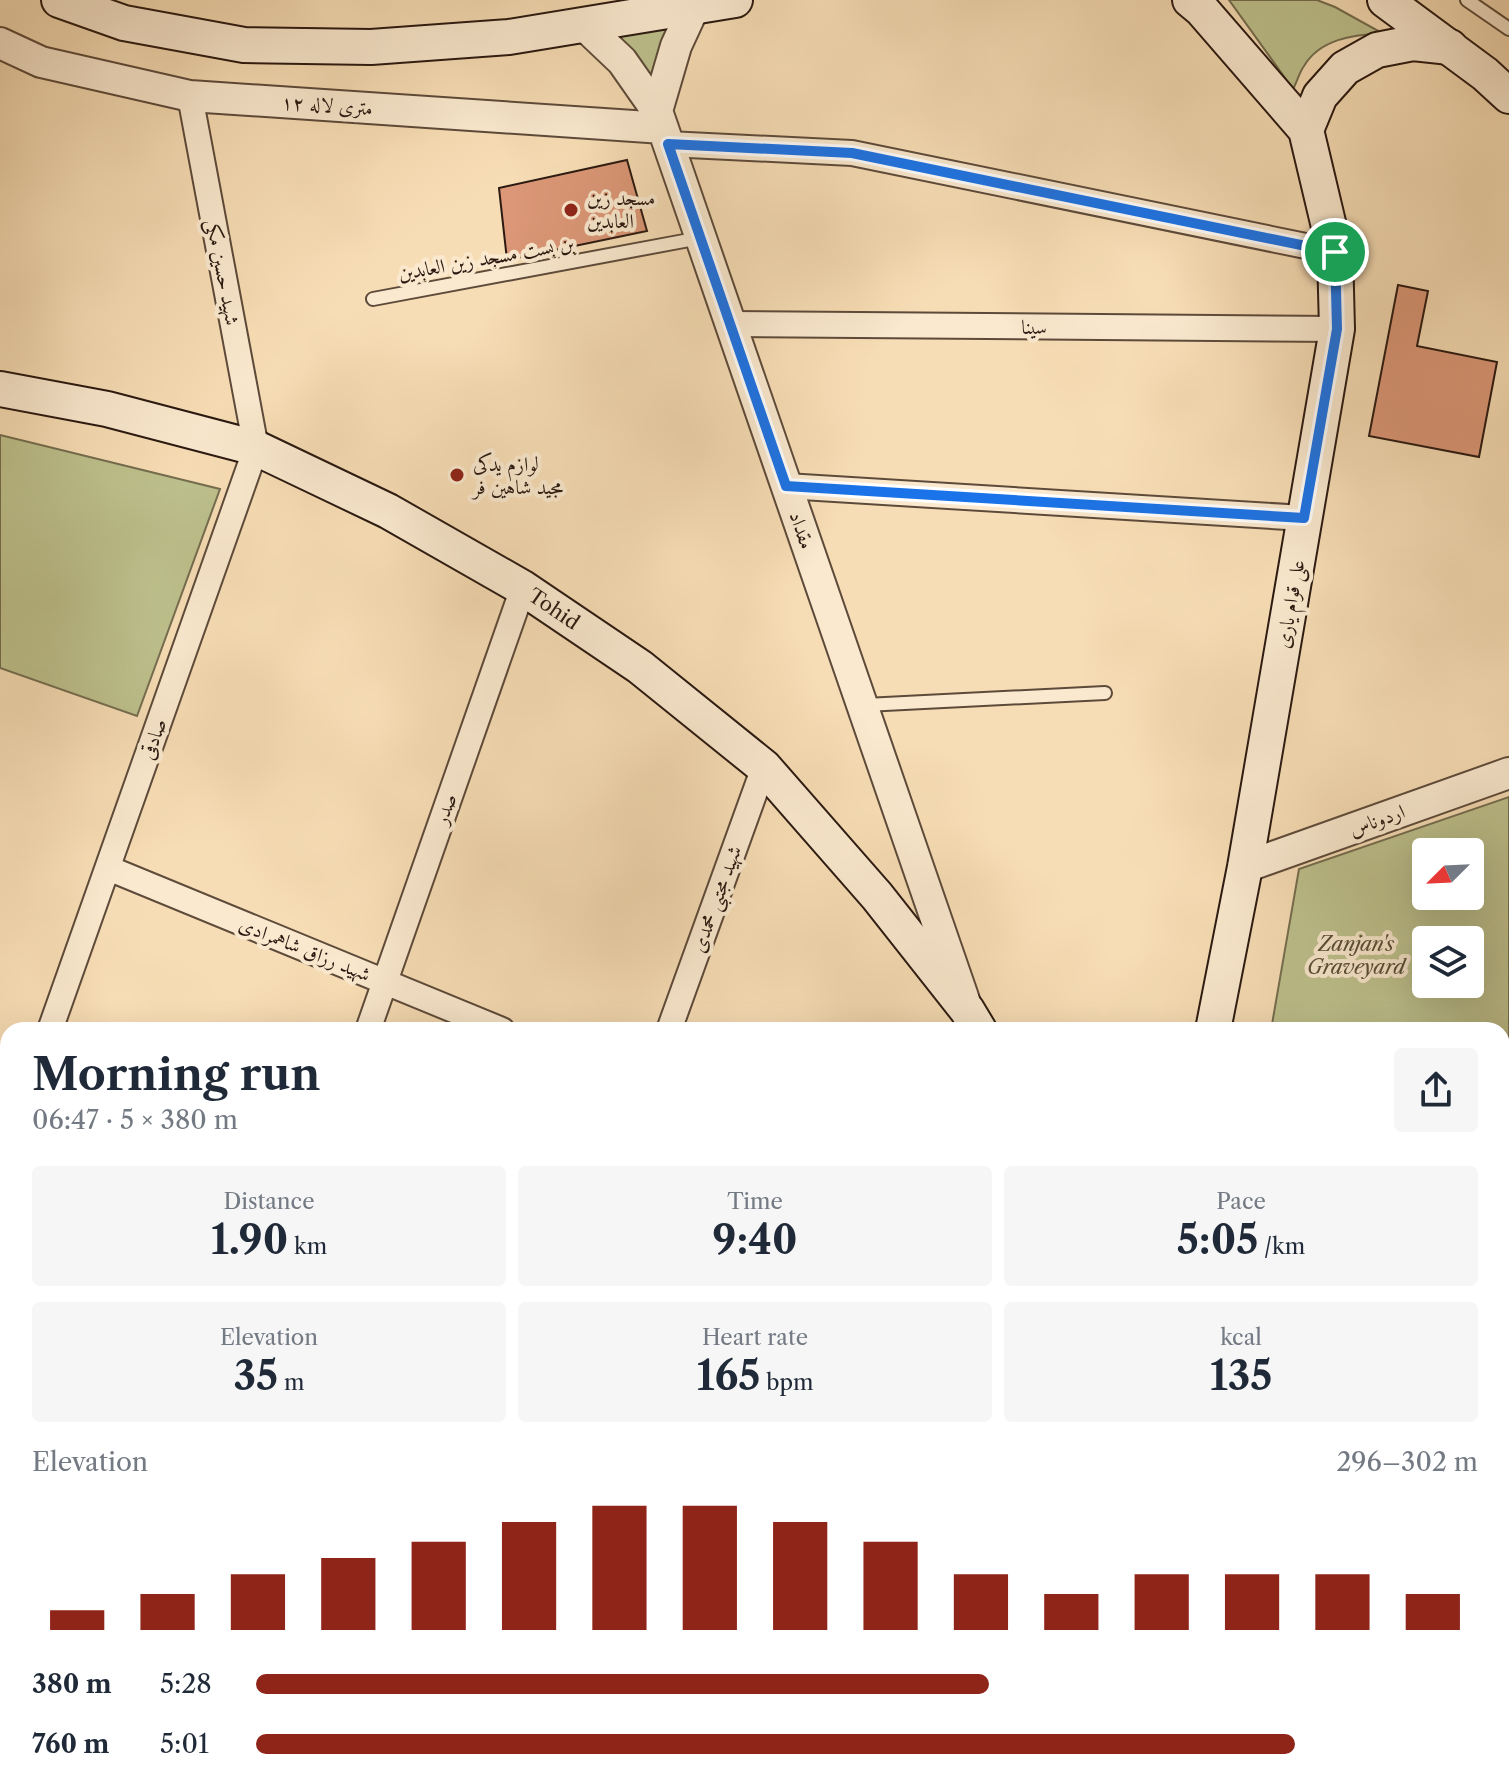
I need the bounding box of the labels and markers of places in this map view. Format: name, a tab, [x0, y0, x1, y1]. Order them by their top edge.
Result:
place label: مسجد زین العابدین	[587, 186, 655, 233]
marker: مسجد زین العابدین	[562, 201, 580, 219]
pin	[1301, 218, 1369, 286]
place label: لوازم یدکی مجید شاهین فر	[471, 452, 563, 500]
marker: لوازم یدکی مجید شاهین فر	[448, 466, 466, 484]

